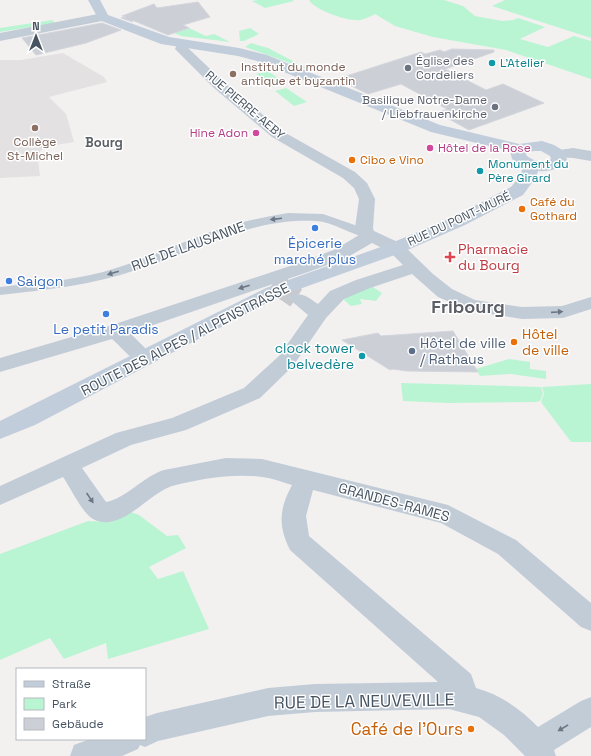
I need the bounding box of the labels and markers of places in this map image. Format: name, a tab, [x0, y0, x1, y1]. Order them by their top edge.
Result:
place label: Église des Cordeliers	[416, 53, 474, 83]
place label: L'Atelier	[500, 55, 545, 71]
marker: L'Atelier	[487, 58, 497, 68]
place label: Institut du monde antique et byzantin	[241, 59, 355, 89]
marker: Église des Cordeliers	[403, 63, 413, 73]
marker: Institut du monde antique et byzantin	[228, 69, 238, 79]
place label: Basilique Notre-Dame / Liebfrauenkirche	[362, 92, 487, 122]
marker: Basilique Notre-Dame / Liebfrauenkirche	[490, 102, 500, 112]
marker: Collège St-Michel	[30, 123, 40, 133]
place label: Hine Adon	[190, 125, 248, 141]
marker: Hine Adon	[251, 128, 261, 138]
place label: Collège St-Michel	[7, 134, 63, 164]
place label: Hôtel de la Rose	[438, 140, 531, 156]
marker: Hôtel de la Rose	[425, 143, 435, 153]
place label: Cibo e Vino	[360, 152, 424, 168]
marker: Cibo e Vino	[347, 155, 357, 165]
place label: Monument du Père Girard	[488, 156, 569, 186]
marker: Monument du Père Girard	[475, 166, 485, 176]
place label: Café du Gothard	[530, 194, 577, 224]
marker: Café du Gothard	[517, 204, 527, 214]
marker: Épicerie marché plus	[310, 223, 320, 233]
place label: Épicerie marché plus	[274, 234, 356, 268]
place label: Pharmacie du Bourg	[458, 240, 528, 274]
marker: Pharmacie du Bourg	[445, 252, 455, 262]
place label: Saigon	[17, 272, 63, 290]
marker: Saigon	[4, 276, 14, 286]
marker: Le petit Paradis	[101, 309, 111, 319]
place label: Le petit Paradis	[53, 320, 159, 338]
place label: Hôtel de ville	[522, 325, 569, 359]
place label: Hôtel de ville / Rathaus	[420, 334, 506, 368]
marker: Hôtel de ville	[509, 337, 519, 347]
place label: clock tower belvedère	[275, 339, 354, 373]
marker: Hôtel de ville / Rathaus	[407, 346, 417, 356]
marker: clock tower belvedère	[357, 351, 367, 361]
place label: Café de l'Ours	[351, 718, 463, 740]
marker: Café de l'Ours	[466, 724, 476, 734]

